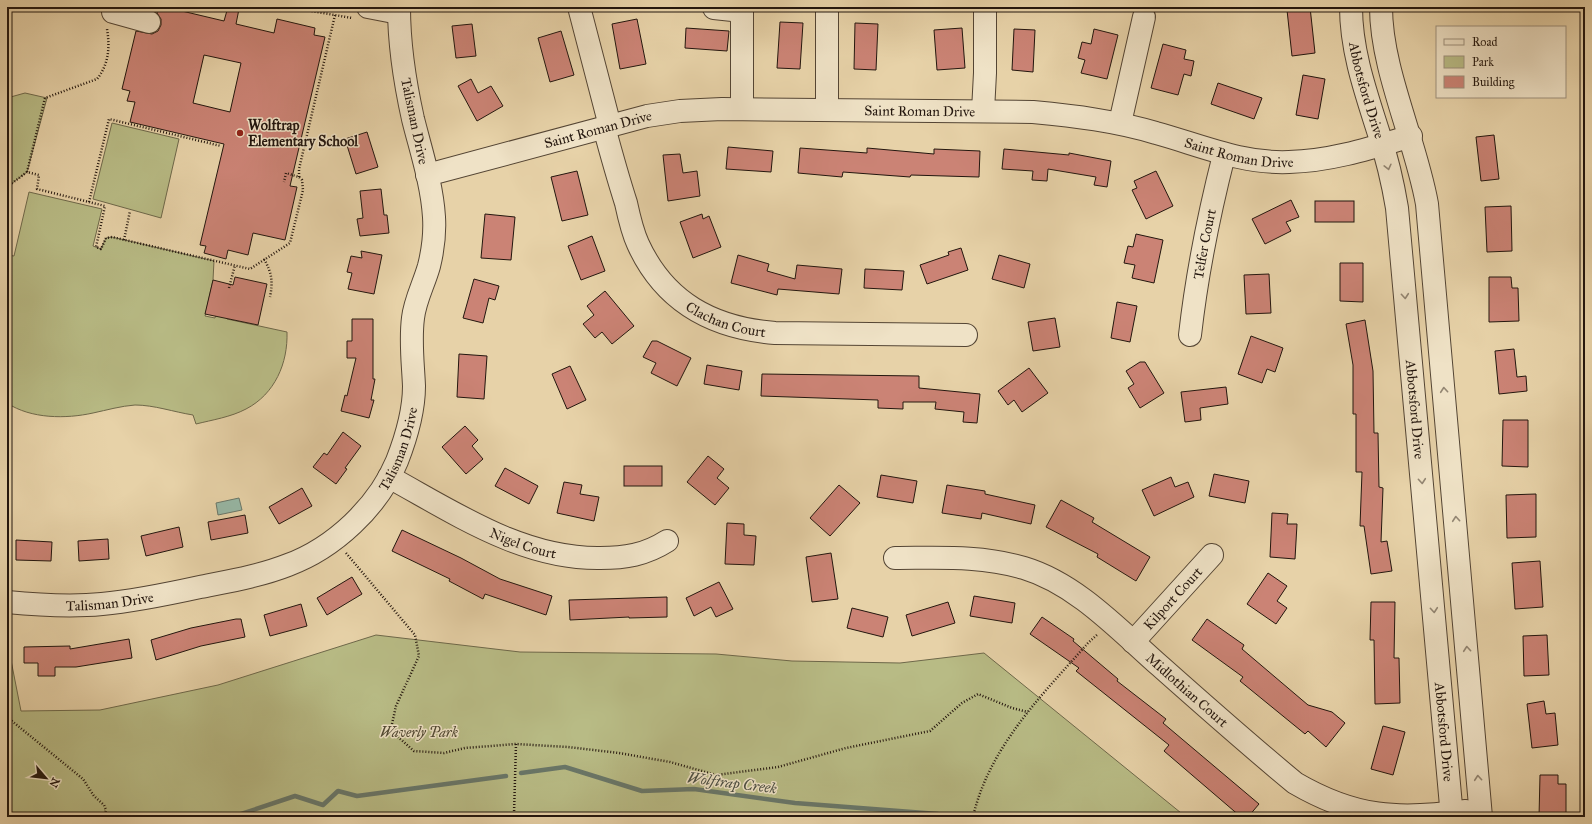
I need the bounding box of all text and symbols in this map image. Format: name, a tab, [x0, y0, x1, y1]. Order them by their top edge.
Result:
legend	[1436, 26, 1566, 98]
text: Road	[1472, 35, 1498, 49]
street label: Abbotsford Drive	[1345, 40, 1388, 141]
text: Park	[1472, 55, 1494, 69]
text: Building	[1472, 75, 1515, 90]
street label: Talisman Drive	[397, 76, 432, 166]
street label: Saint Roman Drive	[864, 102, 975, 120]
street label: Saint Roman Drive	[542, 107, 653, 152]
place label: Wolftrap Elementary School	[248, 117, 359, 151]
marker: Wolftrap Elementary School	[235, 128, 245, 138]
street label: Saint Roman Drive	[1182, 134, 1294, 171]
one-way arrow	[1383, 163, 1392, 170]
street label: Telfer Court	[1190, 207, 1220, 281]
one-way arrow	[1401, 293, 1410, 299]
street label: Clachan Court	[682, 298, 767, 341]
street label: Abbotsford Drive	[1402, 358, 1428, 460]
one-way arrow	[1440, 387, 1449, 393]
street label: Talisman Drive	[375, 406, 421, 494]
one-way arrow	[1418, 478, 1427, 484]
one-way arrow	[1451, 516, 1460, 522]
street label: Nigel Court	[487, 524, 558, 563]
street label: Kilport Court	[1140, 564, 1206, 634]
street label: Talisman Drive	[66, 589, 155, 614]
one-way arrow	[1429, 607, 1438, 613]
one-way arrow	[1462, 646, 1471, 652]
street label: Midlothian Court	[1142, 650, 1231, 731]
street label: Abbotsford Drive	[1431, 681, 1457, 783]
park label: Waverly Park	[380, 724, 459, 741]
north arrow	[26, 758, 66, 798]
water label: Wolftrap Creek	[686, 769, 778, 798]
text: N	[46, 775, 62, 790]
one-way arrow	[1474, 775, 1483, 781]

